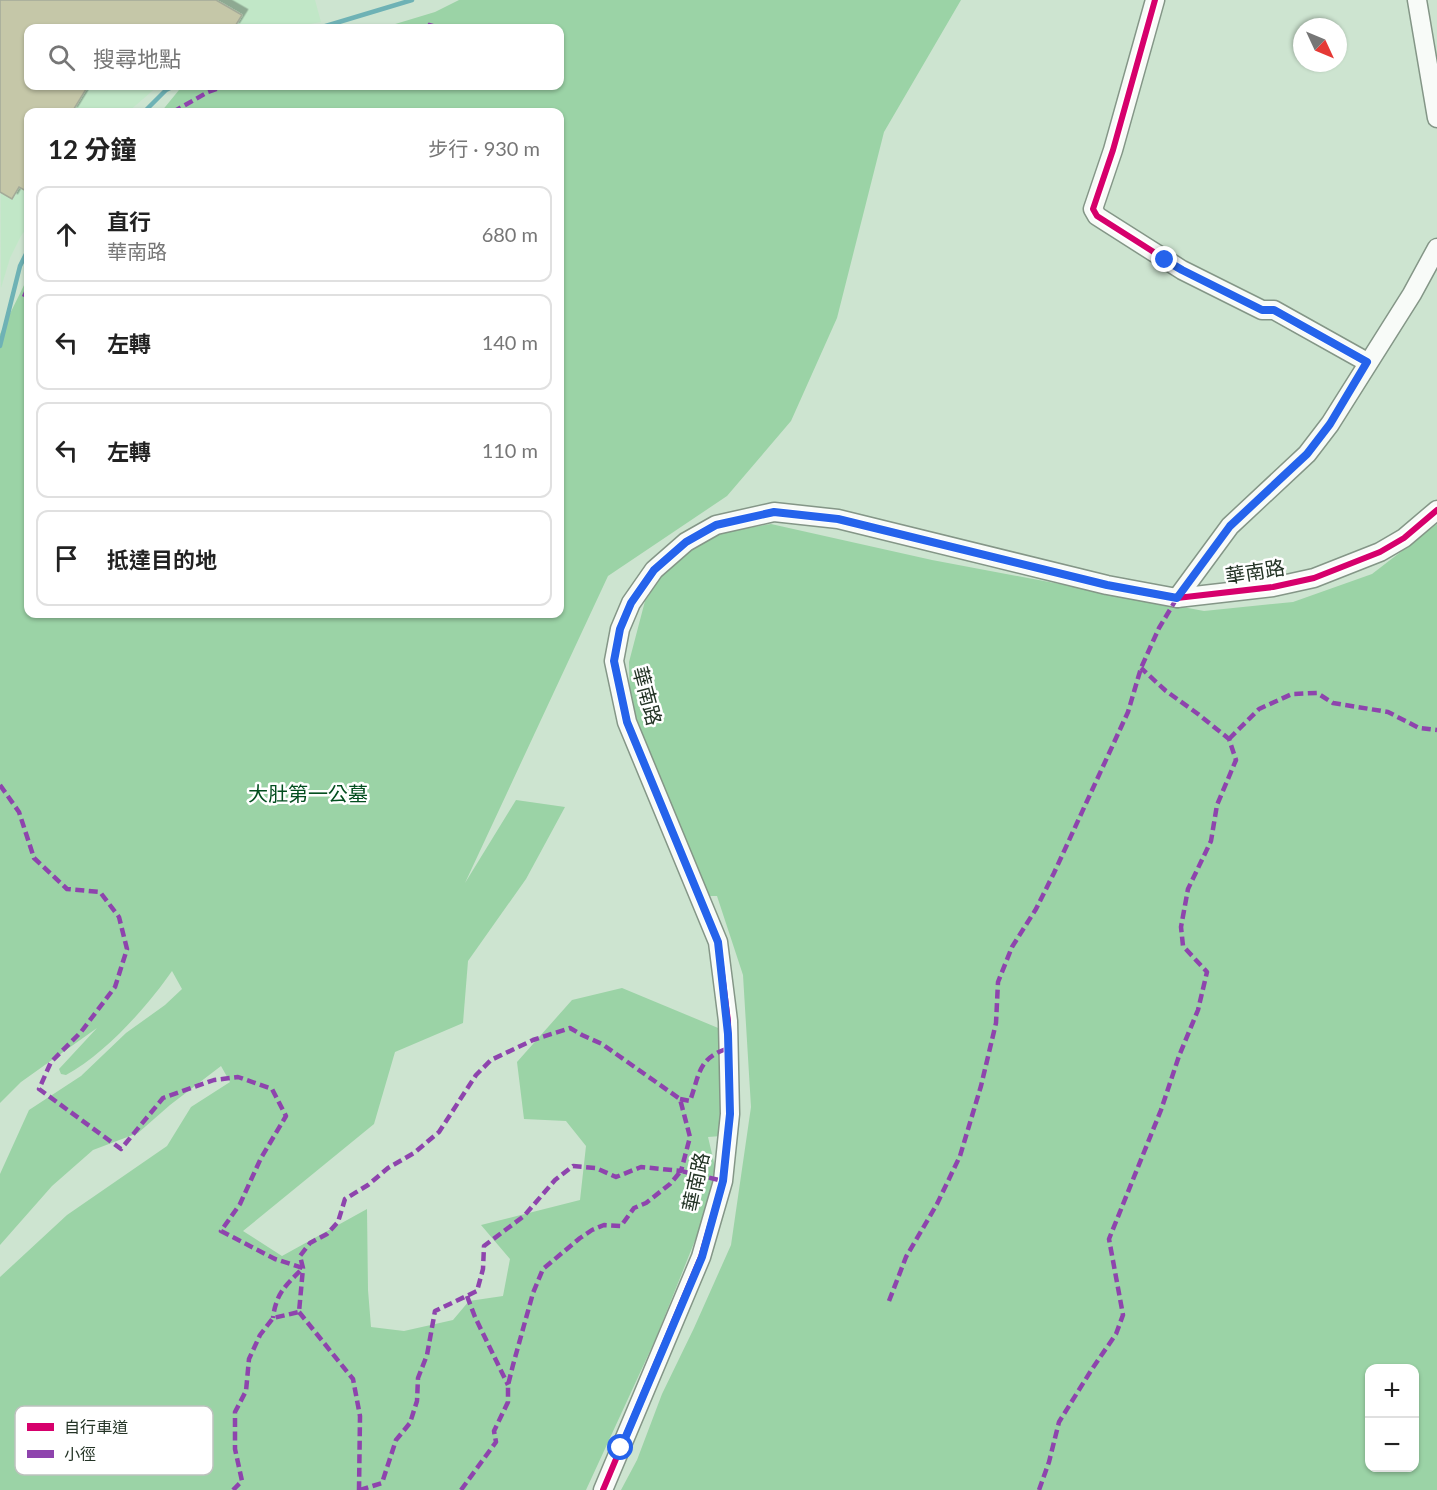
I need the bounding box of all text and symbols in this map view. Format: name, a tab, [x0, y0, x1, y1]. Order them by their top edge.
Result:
north arrow	[1293, 18, 1347, 72]
search box	[24, 24, 564, 90]
icon: search	[45, 41, 78, 74]
text: 搜尋地點	[93, 45, 181, 72]
text: 12 分鐘	[48, 133, 136, 165]
text: 步行 · 930 m	[428, 136, 540, 160]
text: 直行	[107, 208, 151, 235]
icon: ahead	[50, 218, 83, 251]
text: 680 m	[482, 222, 538, 246]
text: 華南路	[107, 239, 167, 263]
route end	[1151, 246, 1177, 272]
icon: left	[50, 326, 83, 359]
text: 左轉	[107, 330, 151, 357]
text: 140 m	[482, 330, 538, 354]
icon: left	[50, 434, 83, 467]
text: 左轉	[107, 438, 151, 465]
text: 110 m	[482, 438, 538, 462]
icon: arrive	[50, 542, 83, 575]
text: 抵達目的地	[107, 546, 217, 573]
street label: 華南路	[1223, 554, 1286, 588]
street label: 華南路	[629, 664, 667, 728]
park label: 大肚第一公墓	[248, 781, 368, 805]
street label: 華南路	[677, 1150, 713, 1214]
map controls	[1365, 1364, 1419, 1472]
button: +	[1365, 1364, 1419, 1418]
legend	[15, 1406, 213, 1475]
text: 自行車道	[64, 1417, 128, 1436]
button: −	[1365, 1418, 1419, 1472]
route start	[607, 1434, 633, 1460]
text: 小徑	[64, 1444, 96, 1463]

